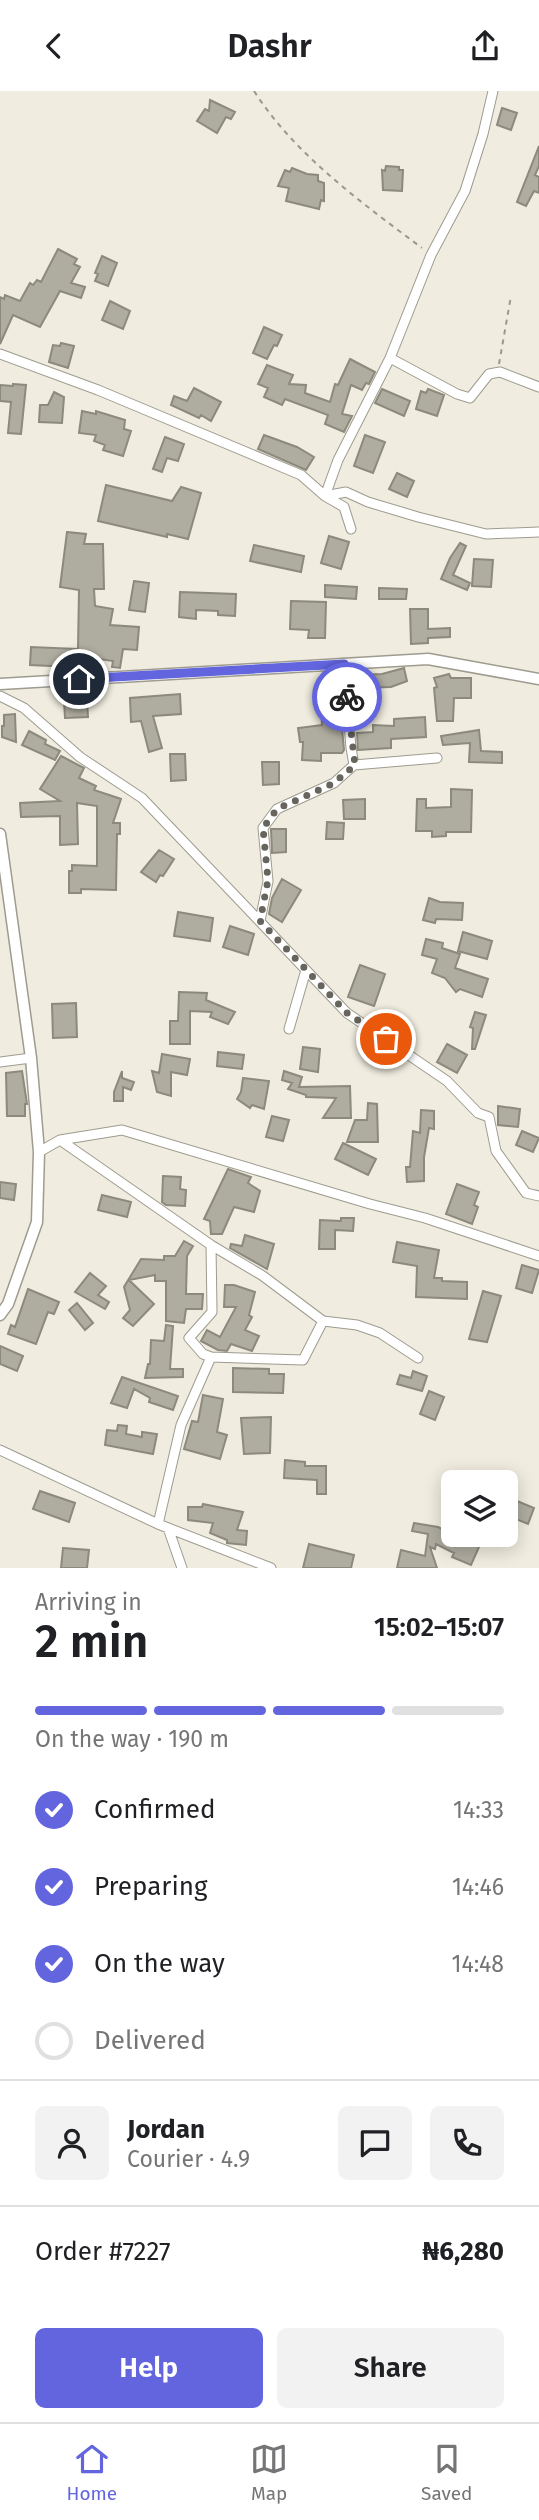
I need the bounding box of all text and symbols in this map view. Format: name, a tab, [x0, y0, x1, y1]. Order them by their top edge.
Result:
icon: back	[35, 27, 73, 65]
text: Dashr	[227, 27, 312, 65]
icon: share	[466, 27, 504, 65]
pin	[49, 649, 109, 709]
icon: home	[60, 660, 98, 698]
courier	[312, 662, 382, 732]
icon: bike	[328, 678, 366, 716]
pin	[356, 1009, 416, 1069]
icon: bag	[367, 1020, 405, 1058]
map controls	[441, 1470, 518, 1547]
button: layers	[441, 1470, 518, 1547]
text: Arriving in	[35, 1588, 142, 1616]
text: 15:02–15:07	[374, 1612, 504, 1643]
text: 2 min	[35, 1614, 148, 1669]
text: On the way · 190 m	[35, 1725, 229, 1753]
icon: check	[35, 1791, 73, 1829]
text: Confirmed	[94, 1794, 215, 1825]
text: 14:33	[453, 1796, 504, 1824]
icon: check	[35, 1868, 73, 1906]
text: Preparing	[94, 1871, 207, 1902]
text: 14:46	[452, 1873, 504, 1901]
icon: check	[35, 1945, 73, 1983]
text: On the way	[94, 1948, 225, 1979]
text: 14:48	[451, 1950, 504, 1978]
text: Delivered	[94, 2025, 206, 2056]
button: person	[35, 2106, 109, 2180]
button: chat	[338, 2106, 412, 2180]
button: phone	[430, 2106, 504, 2180]
text: Jordan	[127, 2114, 205, 2145]
text: Courier · 4.9	[127, 2145, 250, 2173]
text: Order #7227	[35, 2236, 171, 2267]
text: ₦6,280	[422, 2236, 504, 2267]
button: Help	[35, 2328, 263, 2408]
button: Share	[277, 2328, 504, 2408]
tab: Home	[66, 2440, 117, 2505]
tab: Map	[250, 2440, 288, 2505]
tab: Saved	[421, 2440, 472, 2505]

